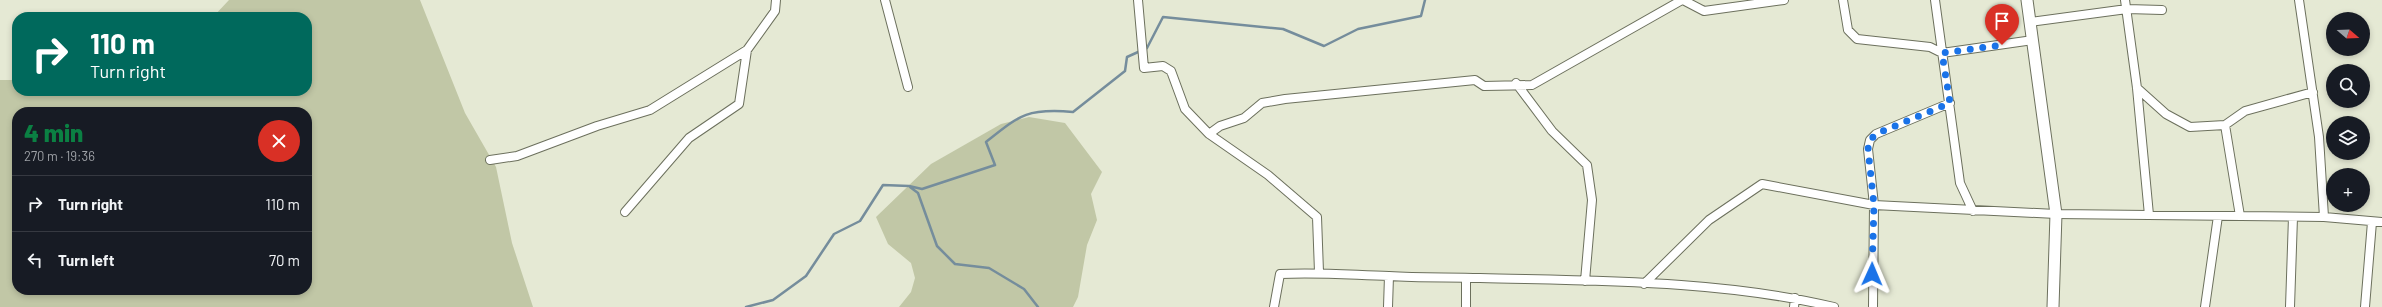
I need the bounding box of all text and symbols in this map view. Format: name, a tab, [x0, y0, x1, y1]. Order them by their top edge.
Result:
pin	[1985, 4, 2019, 45]
icon: arrive	[1991, 10, 2013, 32]
north arrow	[2326, 12, 2370, 56]
map controls	[2326, 12, 2370, 212]
text: 110 m	[90, 26, 155, 60]
icon: right	[24, 28, 76, 80]
text: Turn right	[90, 60, 166, 82]
button: search	[2326, 64, 2370, 108]
button: layers	[2326, 116, 2370, 160]
text: 4 min	[24, 118, 83, 147]
button: close	[258, 120, 300, 162]
text: 270 m · 19:36	[24, 148, 95, 164]
button: +	[2326, 168, 2370, 212]
icon: right	[24, 193, 46, 215]
text: Turn right	[58, 195, 123, 213]
text: 110 m	[266, 195, 300, 213]
icon: left	[24, 249, 46, 271]
text: Turn left	[58, 251, 114, 269]
text: 70 m	[269, 251, 300, 269]
position arrow	[1851, 253, 1893, 295]

